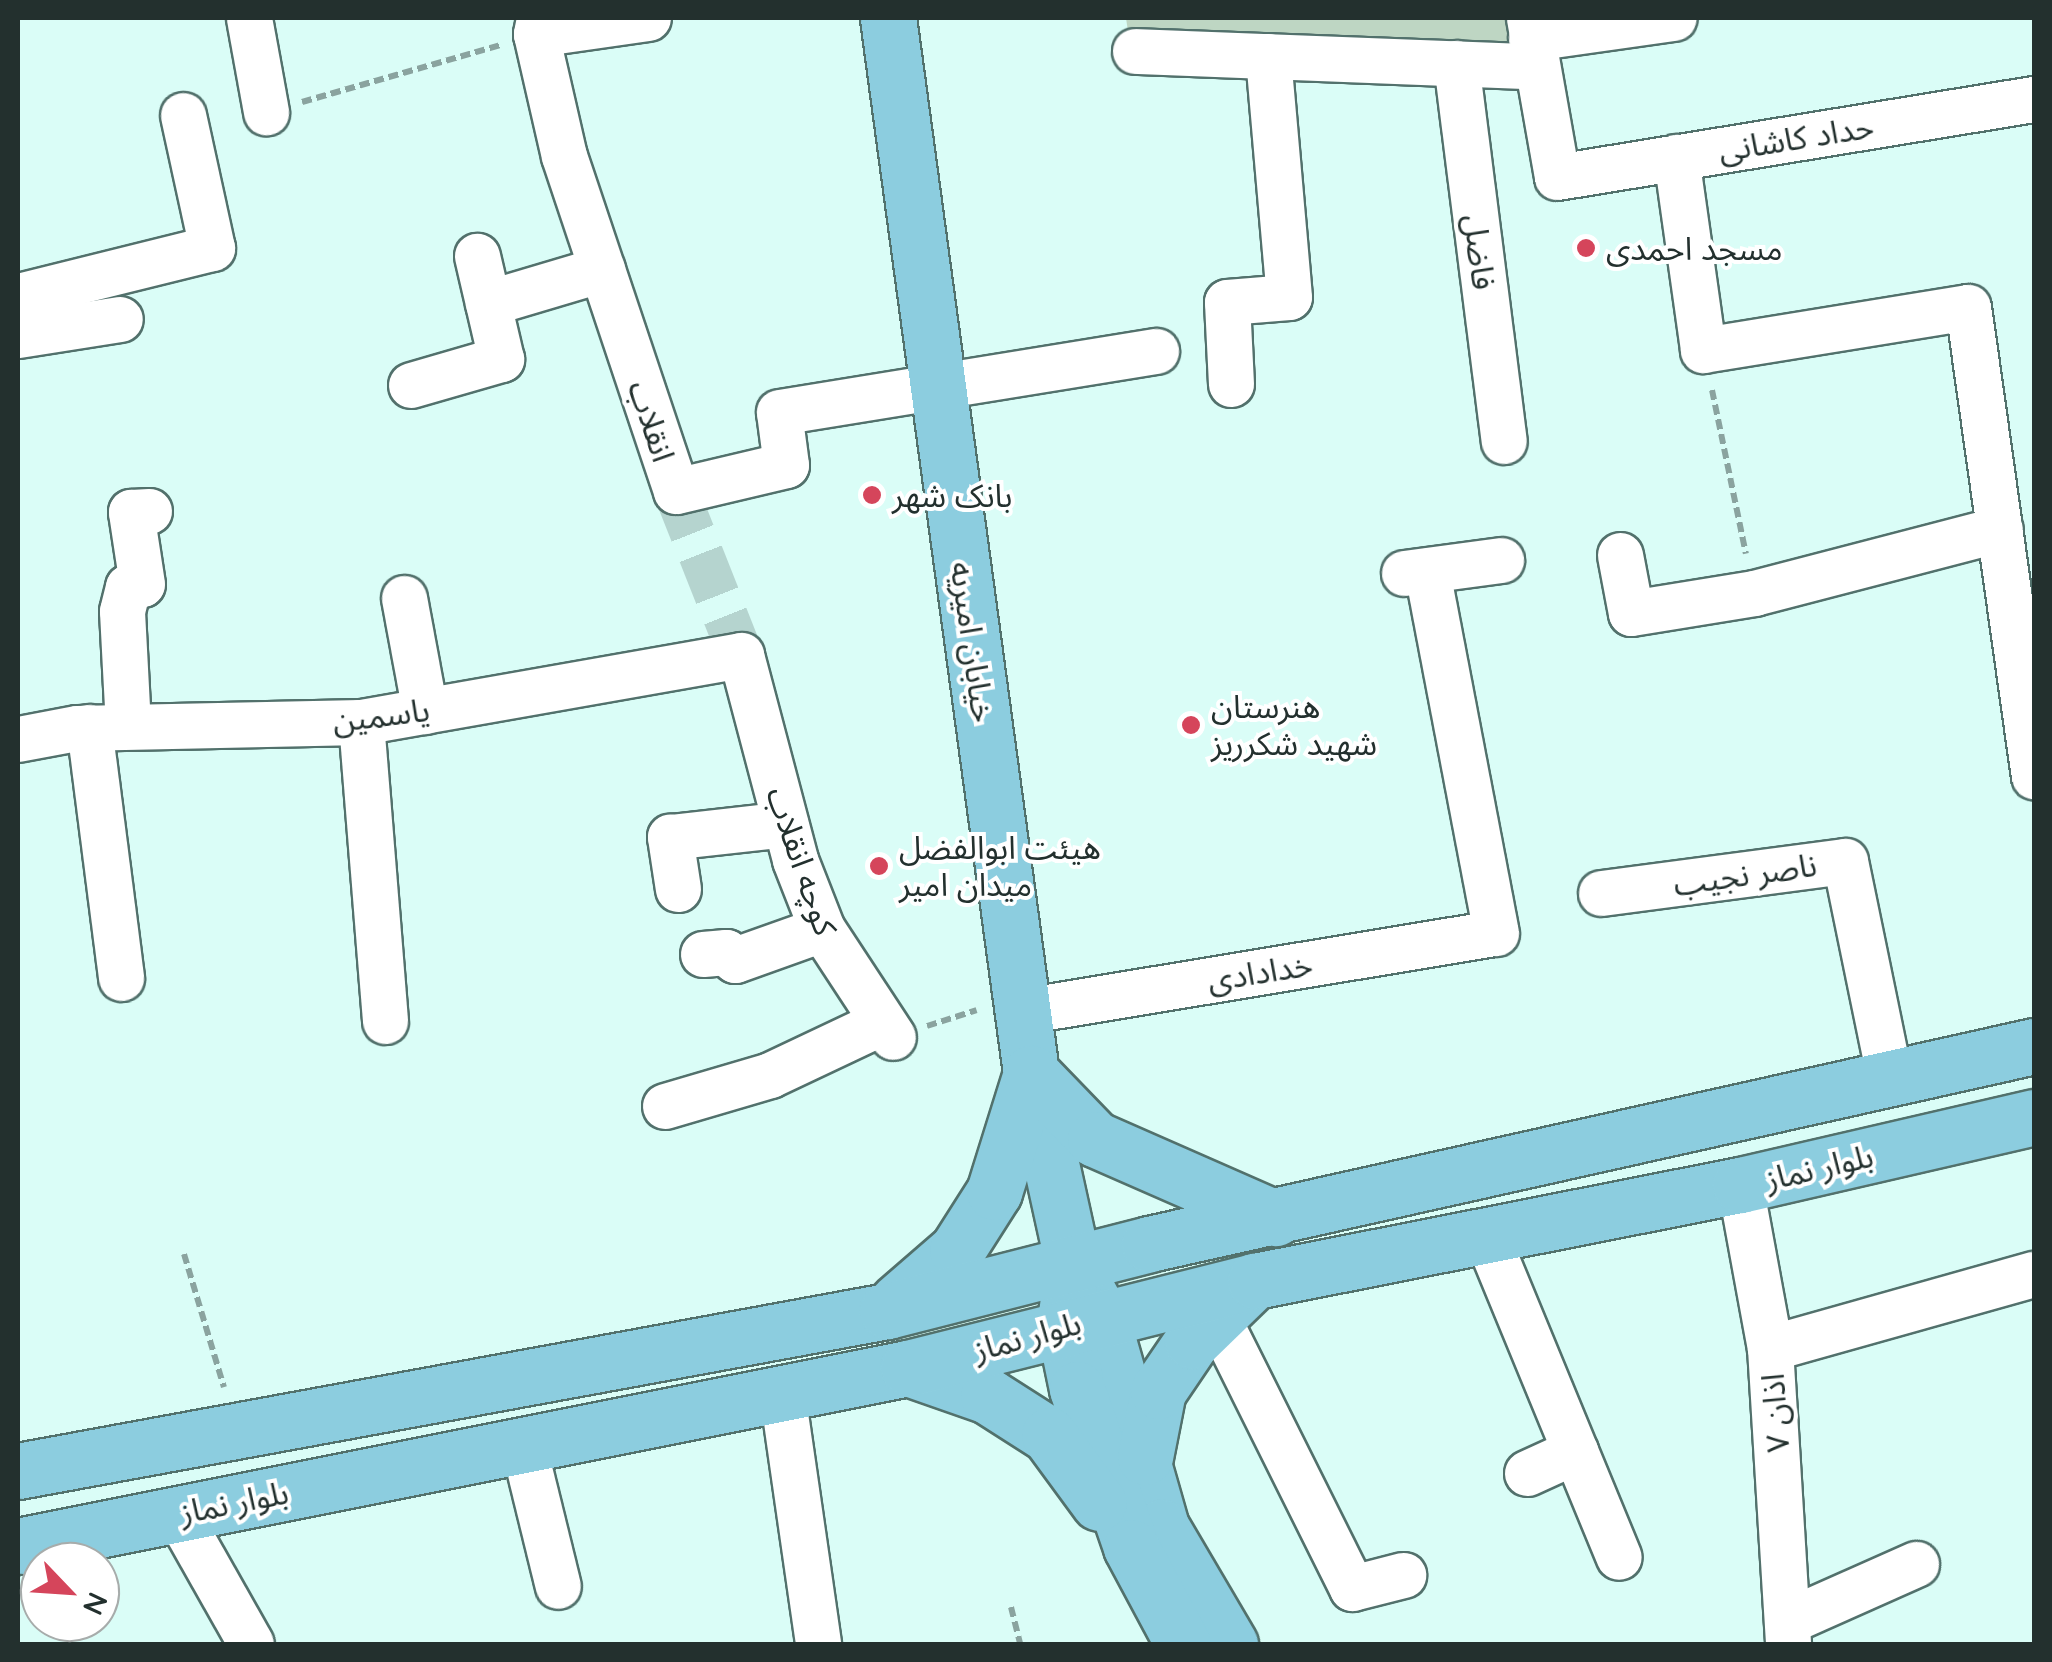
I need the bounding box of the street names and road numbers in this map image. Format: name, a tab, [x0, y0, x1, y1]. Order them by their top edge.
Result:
street label: حداد کاشانی	[1716, 107, 1876, 169]
street label: فاضل	[1456, 212, 1504, 292]
street label: انقلاب	[621, 376, 683, 466]
street label: خیابان امیریه	[943, 559, 1003, 725]
street label: یاسمین	[330, 690, 432, 740]
street label: کوچه انقلاب	[759, 782, 845, 940]
street label: ناصر نجیب	[1671, 845, 1819, 903]
street label: خدادادی	[1205, 945, 1315, 999]
street label: بلوار نماز	[1761, 1136, 1877, 1198]
street label: بلوار نماز	[969, 1303, 1085, 1369]
street label: اذان ۷	[1753, 1372, 1797, 1454]
street label: بلوار نماز	[177, 1473, 291, 1531]

